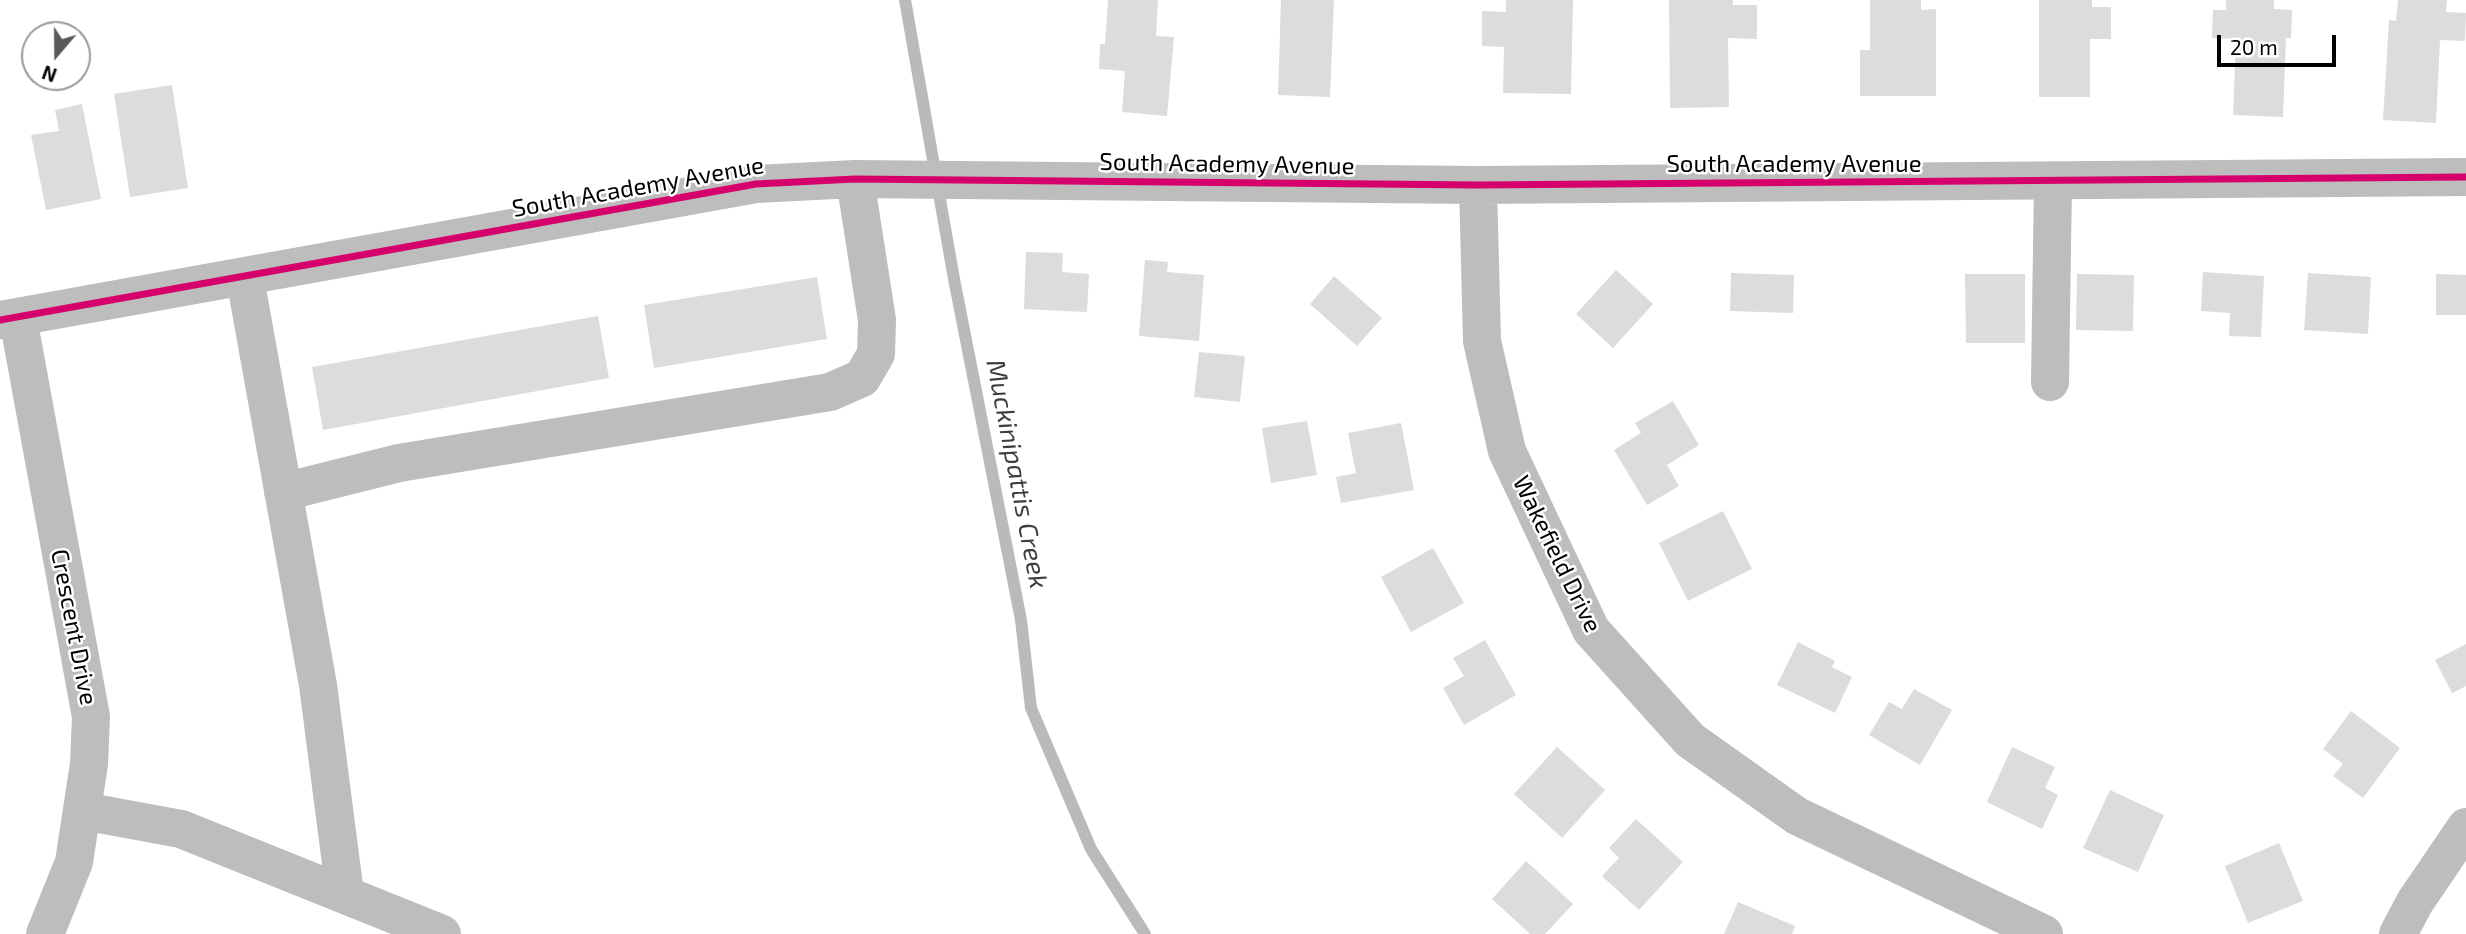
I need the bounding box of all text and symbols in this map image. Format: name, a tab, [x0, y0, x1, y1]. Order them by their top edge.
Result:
north arrow	[21, 21, 91, 91]
scale bar	[2221, 21, 2340, 65]
text: 20 m	[2230, 34, 2278, 59]
text: N	[39, 61, 60, 87]
street label: South Academy Avenue	[1099, 147, 1355, 181]
street label: South Academy Avenue	[1666, 150, 1922, 178]
street label: South Academy Avenue	[510, 151, 766, 223]
water label: Muckinipattis Creek	[979, 357, 1055, 591]
street label: Wakefield Drive	[1507, 471, 1607, 637]
street label: Crescent Drive	[45, 547, 103, 707]

